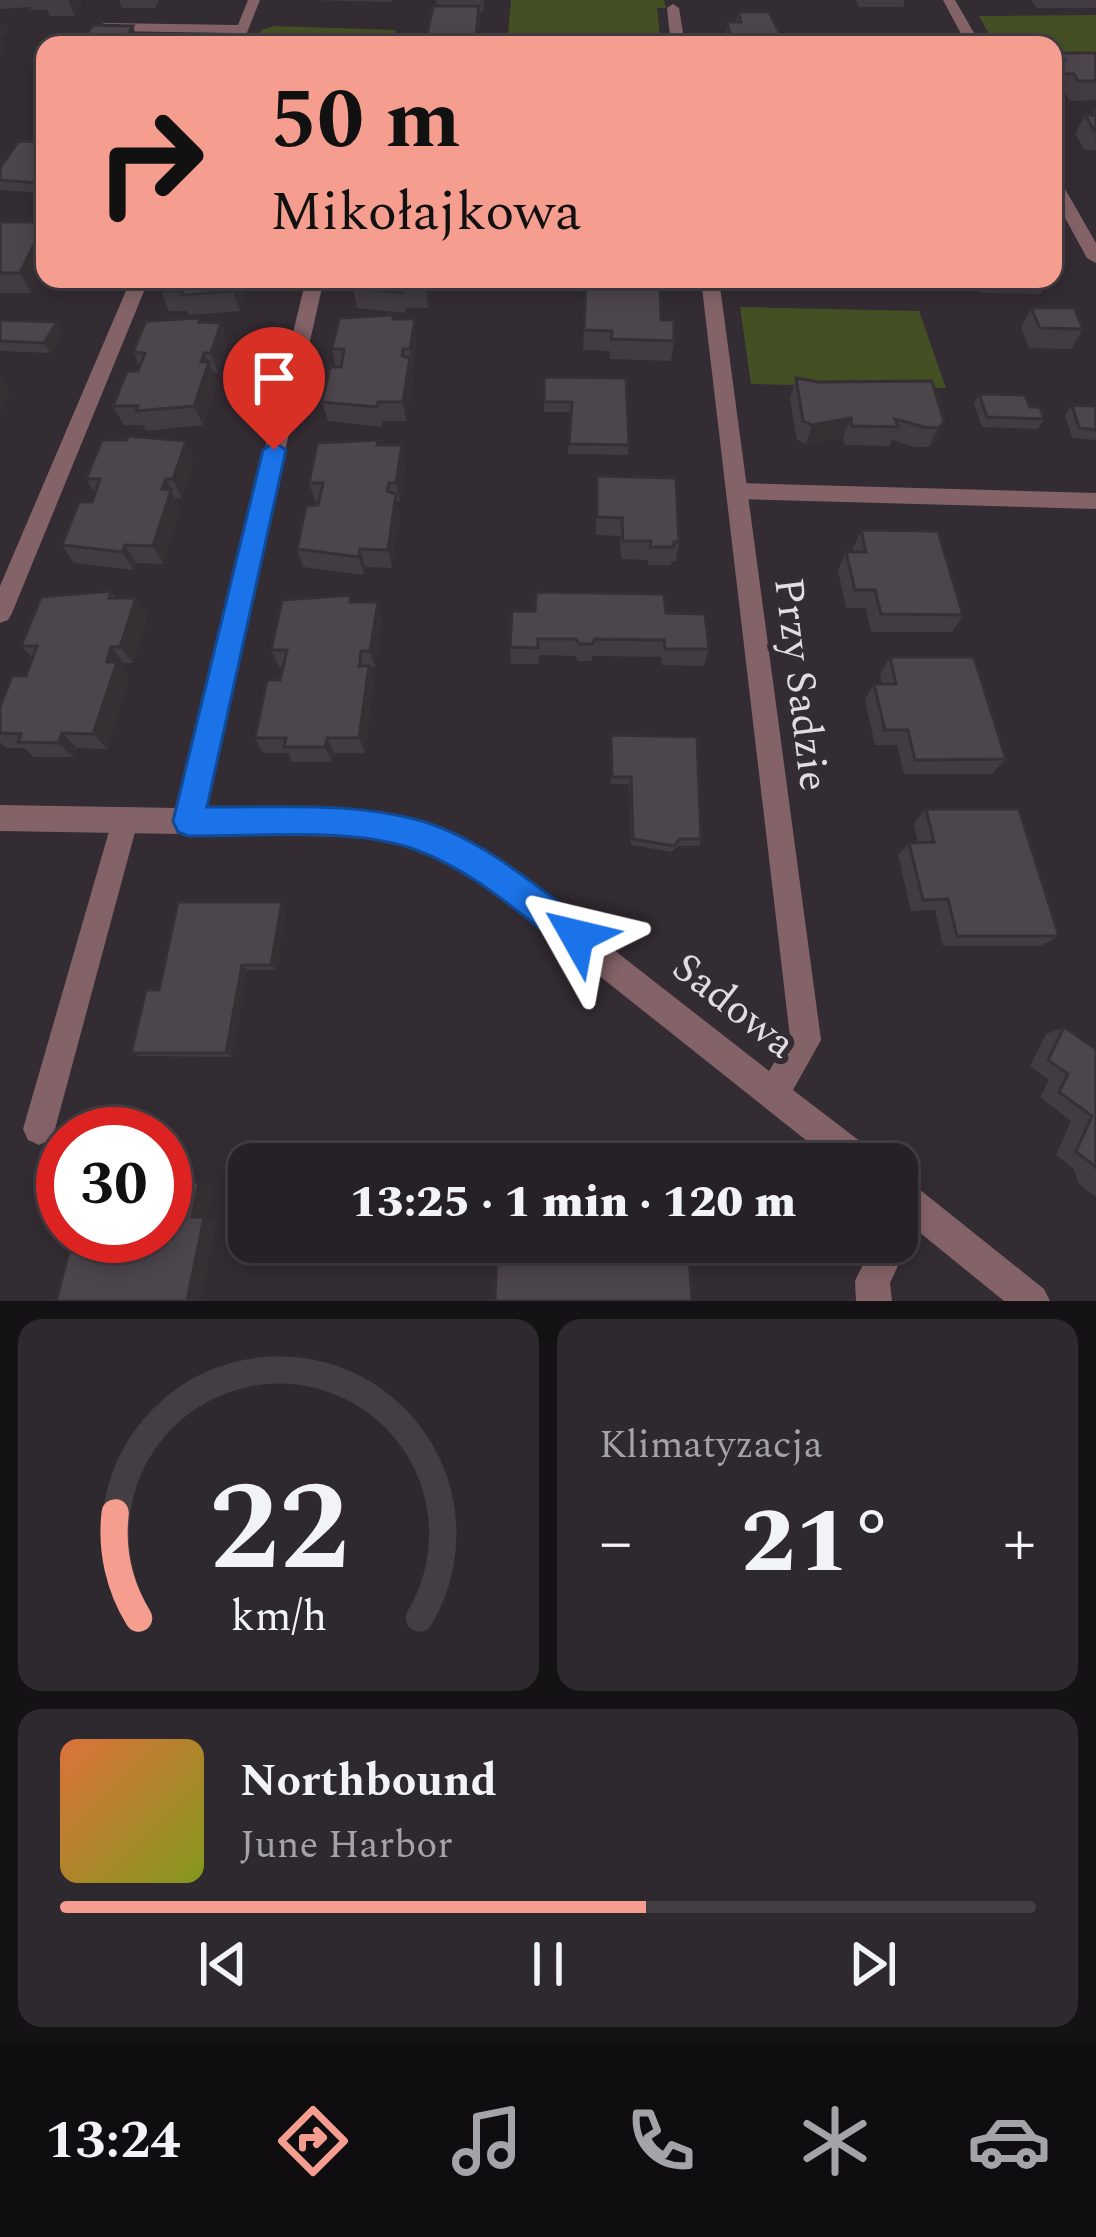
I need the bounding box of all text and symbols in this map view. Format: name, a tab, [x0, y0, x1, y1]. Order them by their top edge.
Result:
text: 50 m	[270, 57, 461, 185]
icon: right	[72, 84, 228, 240]
text: Mikołajkowa	[270, 172, 581, 254]
pin	[223, 327, 325, 450]
icon: arrive	[241, 345, 307, 411]
street label: Przy Sadzie	[756, 574, 845, 795]
position arrow	[514, 873, 640, 999]
street label: Sadowa	[658, 937, 809, 1075]
speed limit sign: 30	[36, 1107, 192, 1263]
text: 13:25 · 1 min · 120 m	[350, 1168, 796, 1237]
text: Klimatyzacja	[599, 1416, 823, 1475]
text: 22	[208, 1435, 349, 1625]
text: 21°	[741, 1475, 894, 1612]
text: −	[599, 1493, 632, 1594]
text: +	[1003, 1493, 1036, 1594]
text: km/h	[230, 1585, 327, 1650]
text: Northbound	[240, 1747, 497, 1816]
text: June Harbor	[240, 1816, 453, 1875]
icon: previous	[190, 1931, 256, 1997]
icon: pause	[515, 1931, 581, 1997]
icon: next	[840, 1931, 906, 1997]
icon: directions	[271, 2099, 355, 2183]
icon: music	[445, 2099, 529, 2183]
icon: phone	[619, 2099, 703, 2183]
icon: climate	[793, 2099, 877, 2183]
icon: car	[967, 2099, 1051, 2183]
text: 13:24	[45, 2100, 181, 2182]

